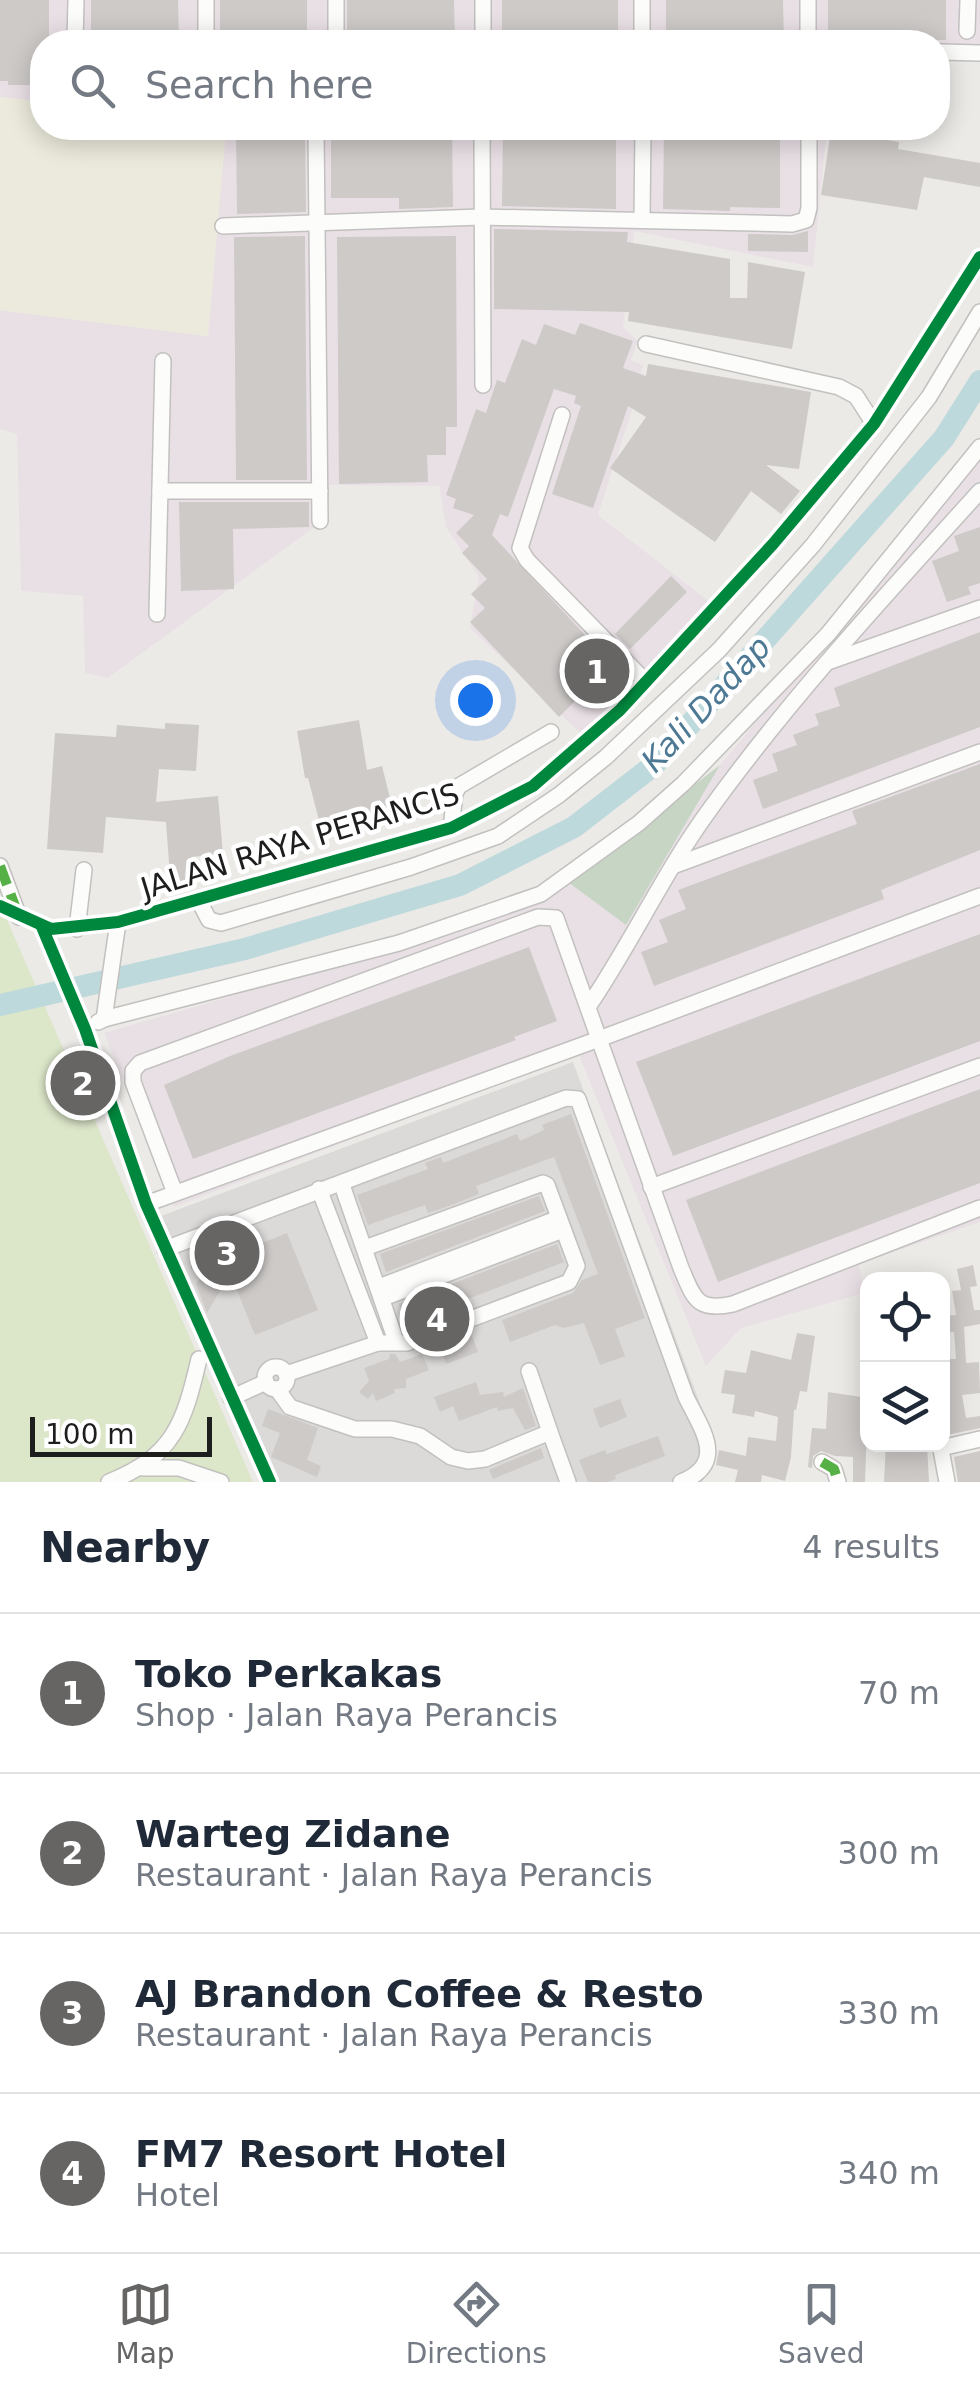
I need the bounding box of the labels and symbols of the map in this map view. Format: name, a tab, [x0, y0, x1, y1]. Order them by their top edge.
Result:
water label: Kali Dadap	[633, 628, 779, 780]
pin: 1	[564, 634, 630, 708]
your location	[450, 675, 501, 726]
street label: JALAN RAYA PERANCIS	[135, 776, 463, 907]
pin: 2	[51, 1046, 116, 1120]
pin: 3	[194, 1216, 260, 1290]
pin: 4	[404, 1282, 470, 1356]
scale bar	[30, 1412, 212, 1456]

